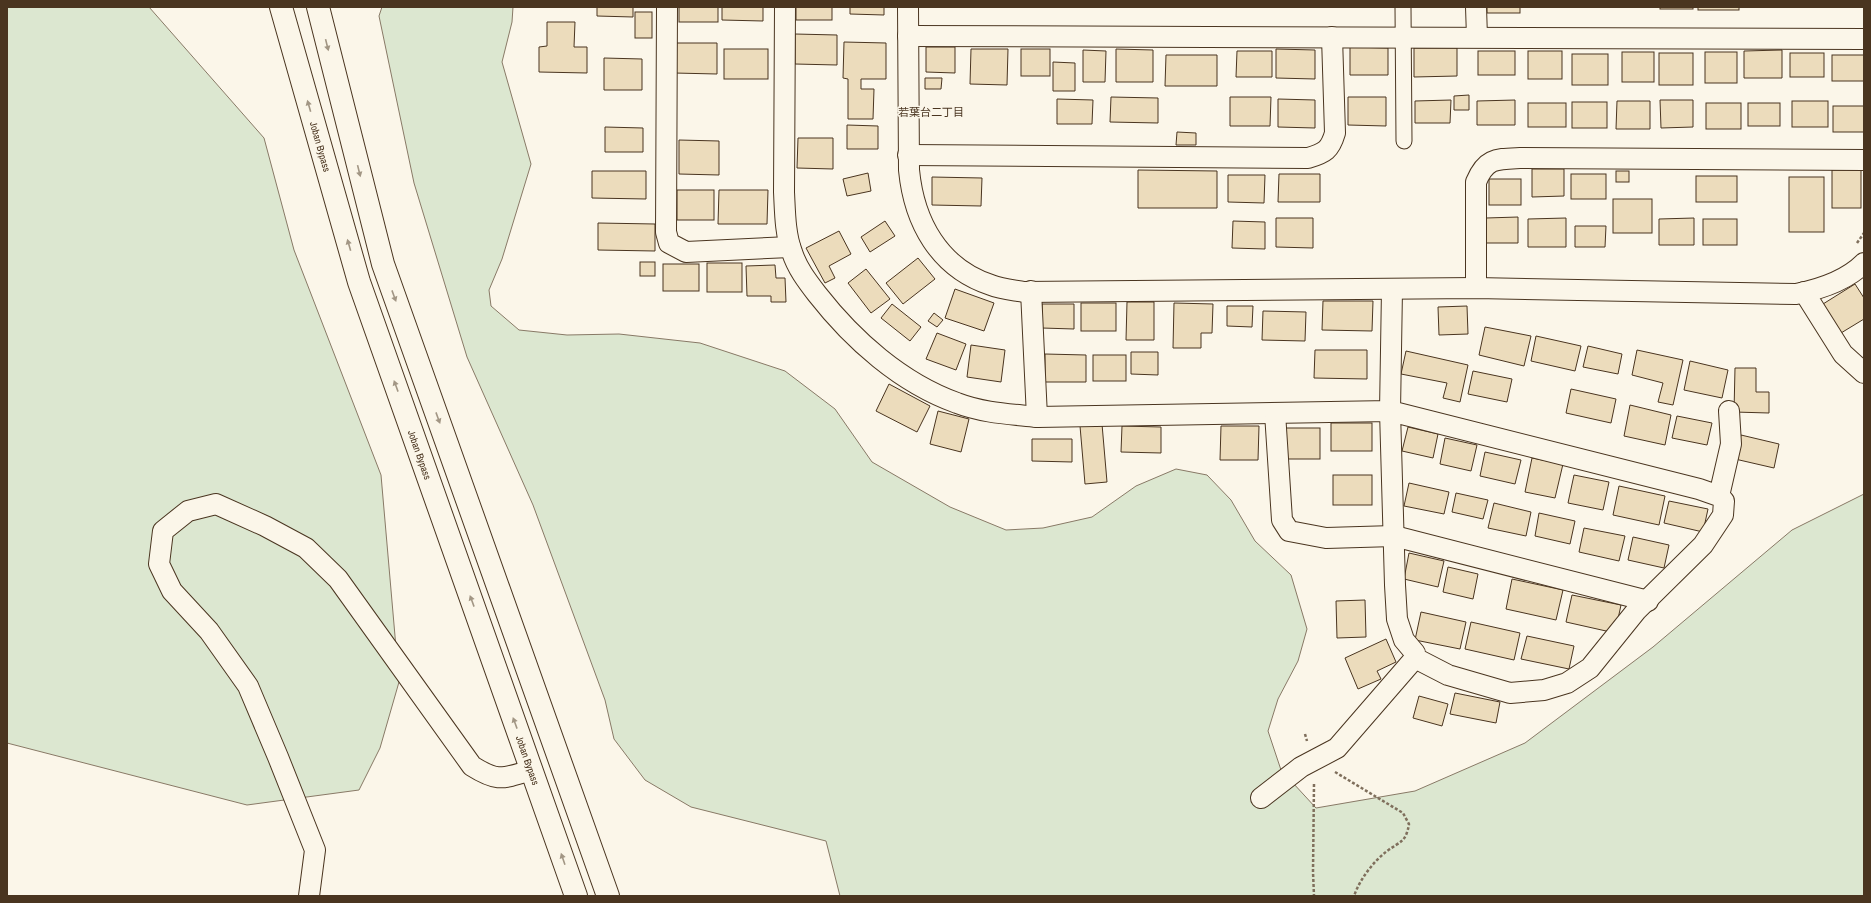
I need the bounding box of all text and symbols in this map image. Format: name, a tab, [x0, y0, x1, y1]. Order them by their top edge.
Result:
one-way arrow	[325, 39, 331, 51]
one-way arrow	[306, 100, 312, 112]
district label: 若葉台二丁目	[898, 105, 964, 119]
street label: Joban Bypass	[307, 120, 333, 173]
one-way arrow	[356, 165, 362, 177]
one-way arrow	[345, 239, 351, 251]
one-way arrow	[391, 290, 397, 302]
one-way arrow	[393, 380, 399, 392]
one-way arrow	[435, 413, 441, 425]
street label: Joban Bypass	[405, 428, 434, 481]
one-way arrow	[469, 595, 475, 607]
one-way arrow	[512, 717, 518, 729]
street label: Joban Bypass	[513, 734, 542, 787]
one-way arrow	[560, 853, 566, 865]

